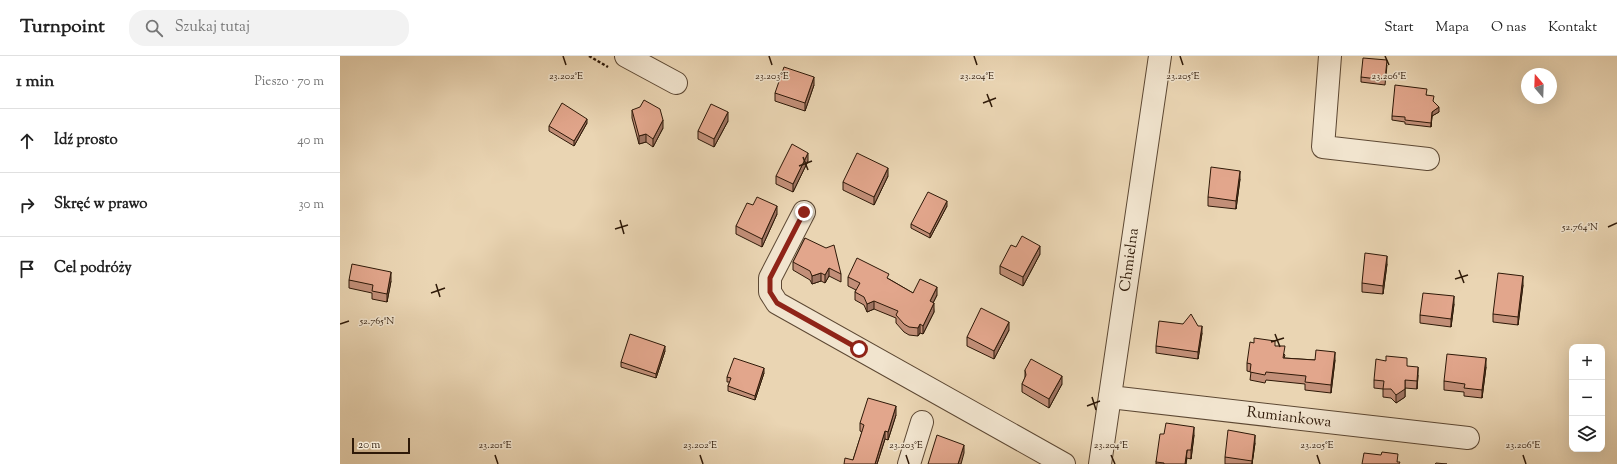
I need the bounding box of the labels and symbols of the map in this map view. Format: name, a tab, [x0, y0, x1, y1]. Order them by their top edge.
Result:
north arrow	[1521, 68, 1557, 104]
text: 23.202°E	[549, 69, 583, 84]
text: 23.203°E	[755, 69, 789, 84]
text: 23.204°E	[960, 69, 994, 84]
text: 23.205°E	[1166, 69, 1200, 84]
text: 23.206°E	[1372, 69, 1406, 84]
route end	[795, 203, 813, 221]
text: 52.764°N	[1561, 220, 1598, 235]
street label: Chmielna	[1115, 227, 1145, 293]
text: 52.765°N	[359, 314, 394, 329]
route start	[850, 340, 868, 358]
street label: Rumiankowa	[1245, 402, 1333, 434]
scale bar	[352, 436, 410, 455]
text: 23.201°E	[478, 438, 512, 453]
text: 23.202°E	[683, 438, 717, 453]
text: 23.203°E	[889, 438, 923, 453]
text: 23.204°E	[1094, 438, 1128, 453]
text: 23.205°E	[1300, 438, 1334, 453]
text: 23.206°E	[1506, 438, 1540, 453]

